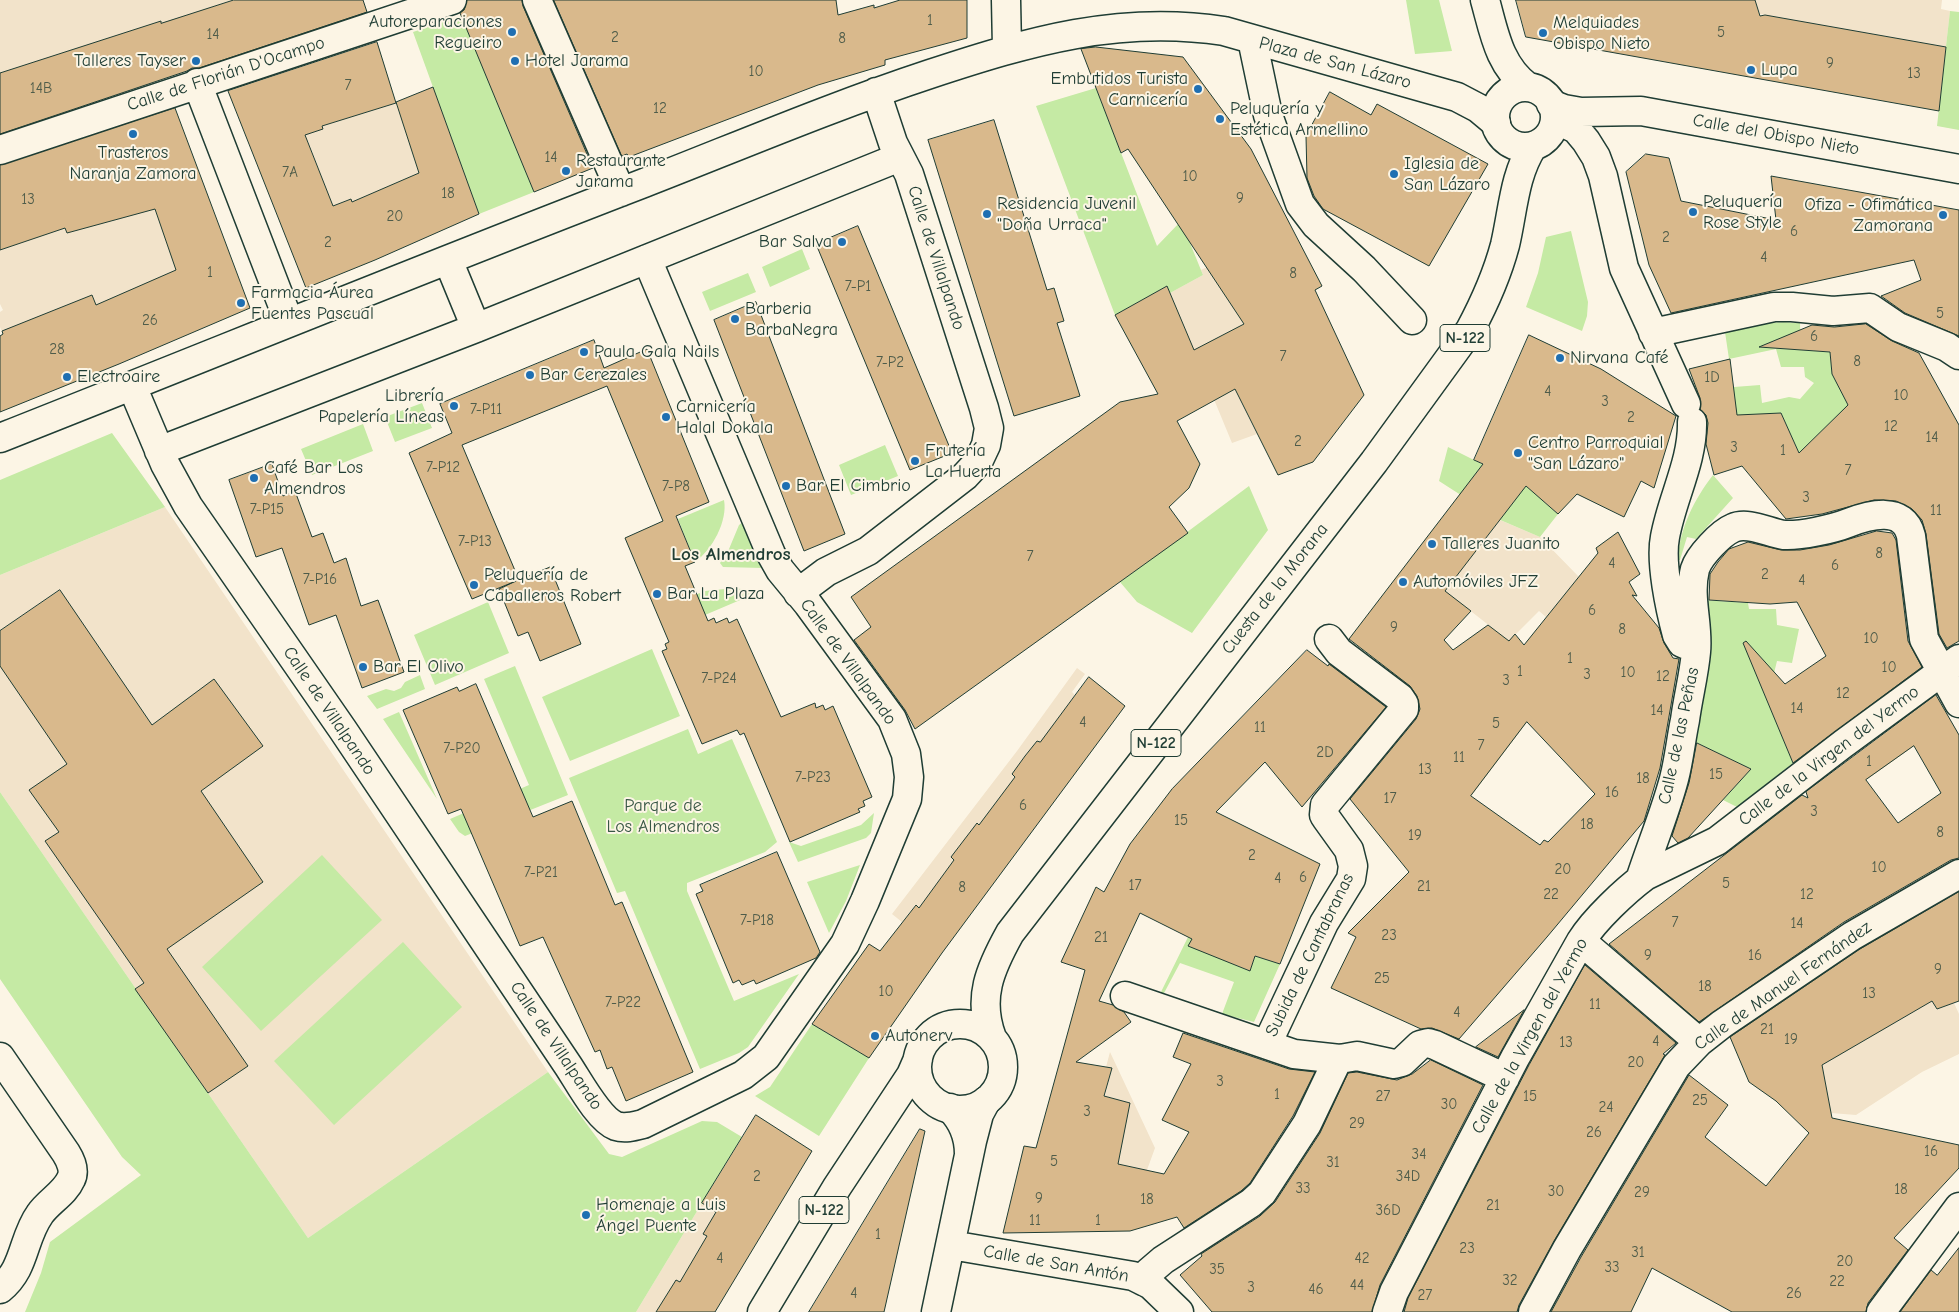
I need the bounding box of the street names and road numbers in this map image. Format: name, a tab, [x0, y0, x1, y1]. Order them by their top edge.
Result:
street label: Calle de Florián D'Ocampo	[124, 32, 328, 116]
street label: Plaza de San Lázaro	[1256, 32, 1414, 94]
street label: Calle del Obispo Nieto	[1691, 110, 1861, 160]
street label: Calle de Villalpando	[902, 183, 970, 333]
road number: N-122	[1440, 324, 1490, 352]
street label: Cuesta de la Morana	[1217, 519, 1333, 659]
street label: Calle de Villalpando	[795, 595, 901, 729]
street label: Calle de Villalpando	[278, 643, 380, 779]
street label: Calle de las Peñas	[1654, 665, 1704, 807]
street label: Calle de la Virgen del Yermo	[1734, 681, 1924, 831]
road number: N-122	[1131, 730, 1181, 756]
street label: Subida de Cantabranas	[1261, 870, 1359, 1040]
street label: Calle de Manuel Fernández	[1690, 917, 1876, 1055]
street label: Calle de la Virgen del Yermo	[1467, 934, 1593, 1138]
street label: Calle de Villalpando	[505, 978, 607, 1114]
road number: N-122	[799, 1196, 849, 1224]
street label: Calle de San Antón	[981, 1241, 1131, 1287]

